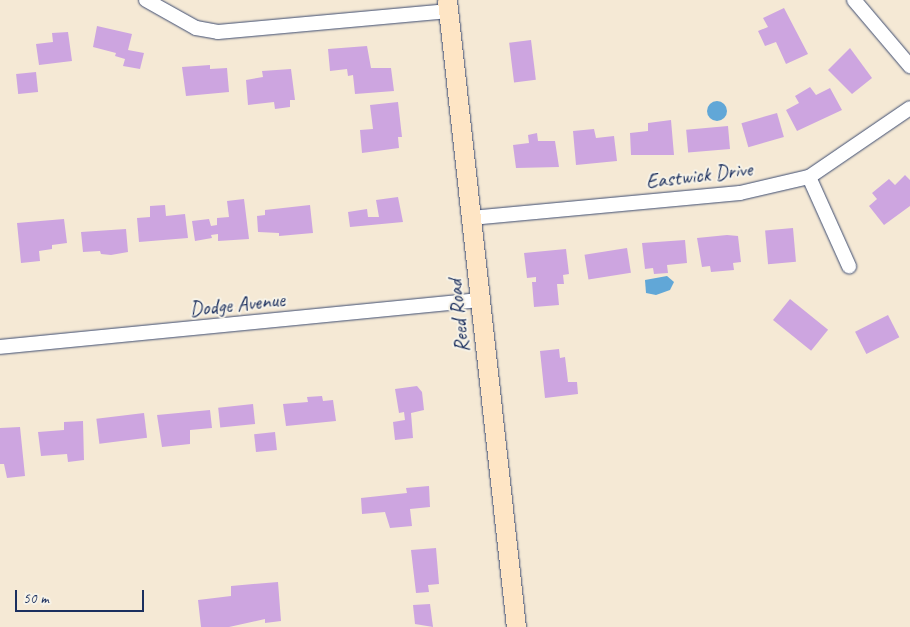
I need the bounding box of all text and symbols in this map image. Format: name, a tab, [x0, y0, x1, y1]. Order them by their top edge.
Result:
street label: Eastwick Drive	[644, 156, 754, 194]
street label: Reed Road	[442, 278, 474, 354]
street label: Dodge Avenue	[188, 286, 286, 322]
scale bar	[18, 580, 146, 612]
text: 50 m	[23, 589, 49, 608]

